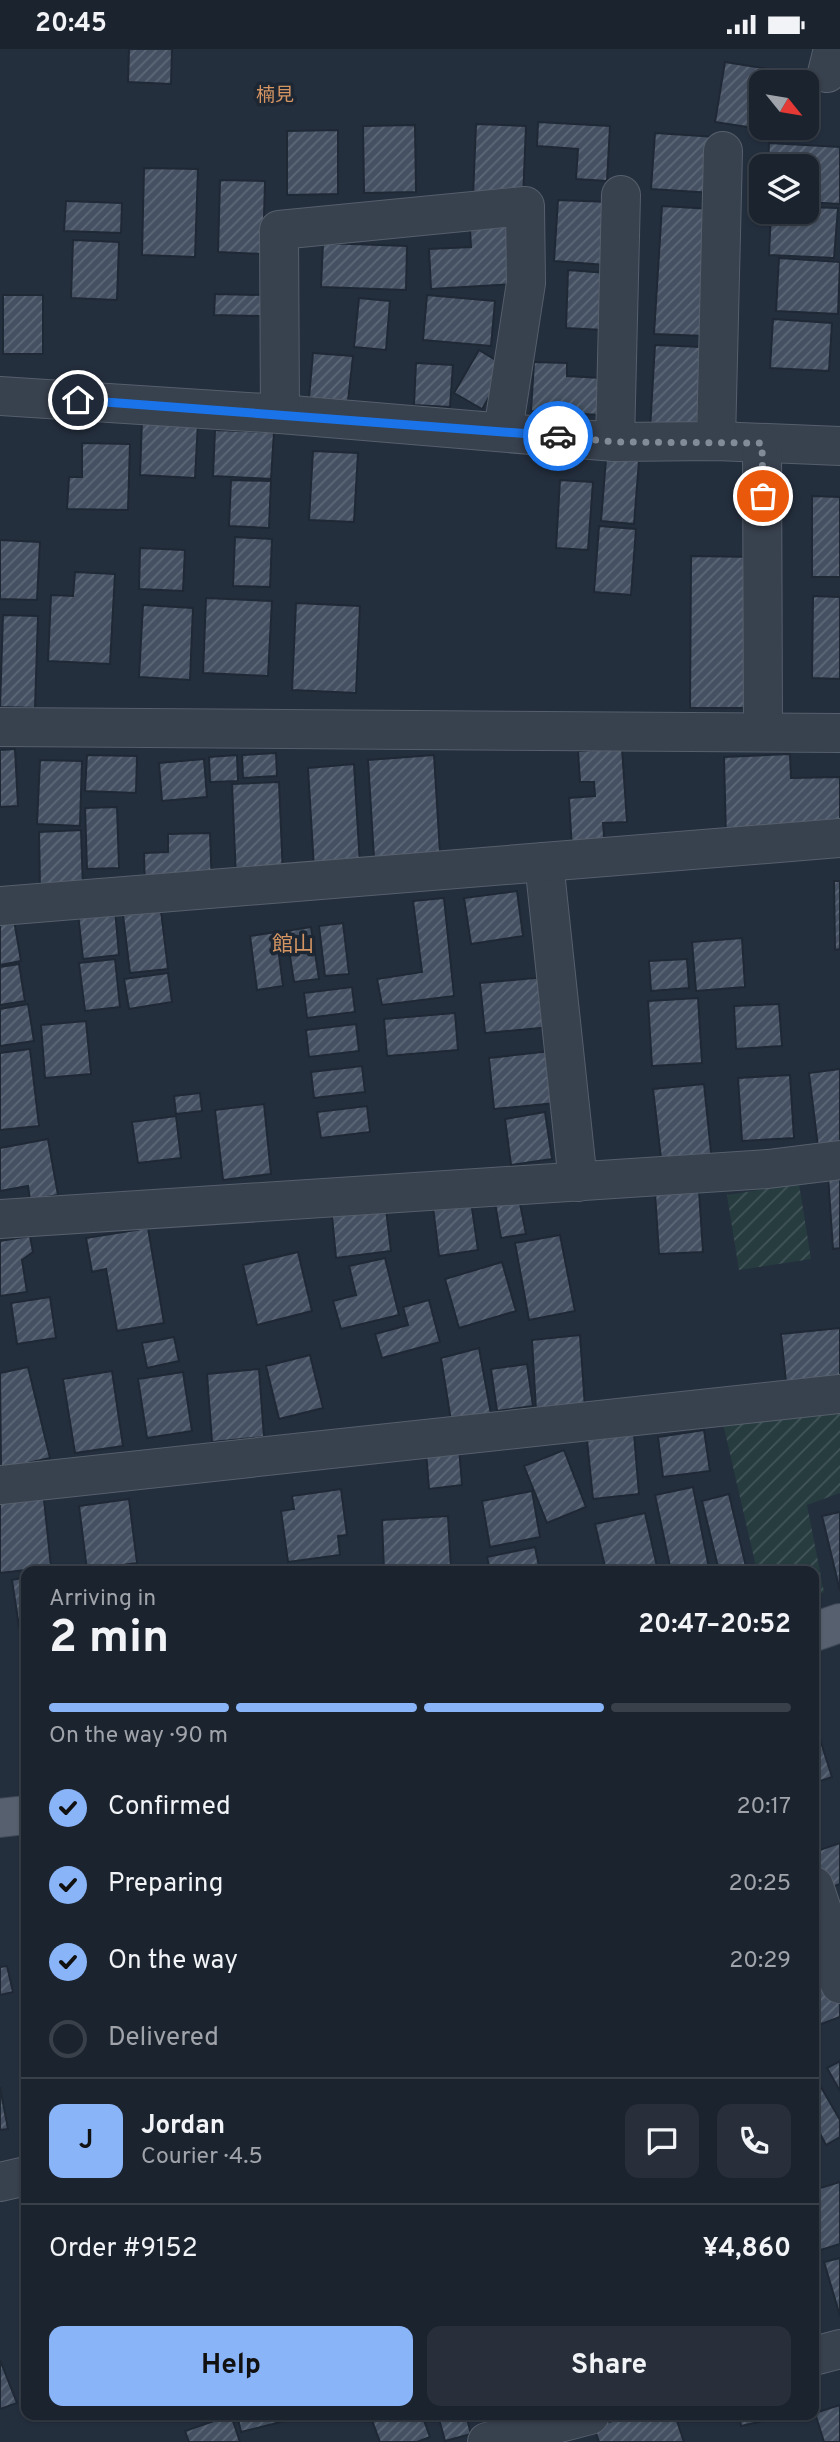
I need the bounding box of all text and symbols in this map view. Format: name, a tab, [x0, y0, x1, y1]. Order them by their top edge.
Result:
text: 20:45	[35, 8, 107, 41]
north arrow	[749, 70, 819, 140]
map controls	[749, 70, 819, 224]
district label: 楠見	[256, 84, 294, 108]
button: layers	[749, 154, 819, 224]
pin	[48, 370, 108, 430]
icon: home	[59, 381, 97, 419]
courier	[523, 401, 593, 471]
icon: car	[539, 417, 577, 455]
pin	[733, 466, 793, 526]
icon: bag	[744, 477, 782, 515]
district label: 館山	[272, 932, 314, 959]
text: Arriving in	[49, 1585, 156, 1614]
text: 20:47–20:52	[638, 1609, 791, 1642]
text: 2 min	[49, 1610, 169, 1669]
text: On the way · 90 m	[49, 1722, 228, 1751]
icon: check	[49, 1789, 87, 1827]
text: Confirmed	[108, 1791, 231, 1824]
text: 20:17	[736, 1793, 791, 1822]
icon: check	[49, 1866, 87, 1904]
text: Preparing	[108, 1868, 223, 1901]
text: 20:25	[729, 1870, 791, 1899]
icon: check	[49, 1943, 87, 1981]
text: On the way	[108, 1945, 238, 1978]
text: 20:29	[729, 1947, 791, 1976]
text: Delivered	[108, 2022, 219, 2055]
button: chat	[625, 2104, 699, 2178]
button: phone	[717, 2104, 791, 2178]
text: Jordan	[141, 2110, 225, 2143]
text: J	[79, 2125, 93, 2158]
text: Courier · 4.5	[141, 2143, 263, 2172]
text: Order #9152	[49, 2233, 198, 2266]
text: ¥4,860	[703, 2233, 791, 2266]
button: Help	[49, 2326, 413, 2406]
button: Share	[427, 2326, 791, 2406]

